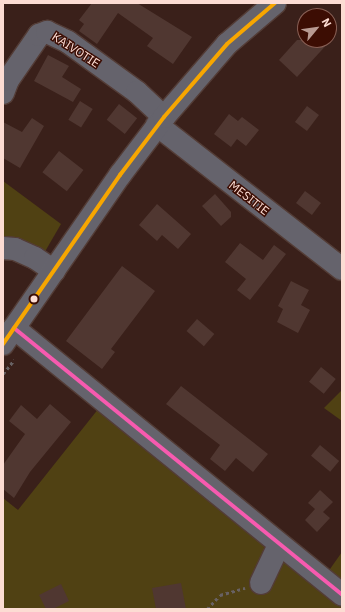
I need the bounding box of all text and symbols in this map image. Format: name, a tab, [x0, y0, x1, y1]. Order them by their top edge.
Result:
north arrow	[297, 8, 337, 48]
text: N	[319, 16, 335, 30]
street label: KAIVOTIE	[49, 29, 103, 71]
street label: MESITIE	[226, 178, 272, 218]
unlabelled marker	[29, 294, 39, 304]

